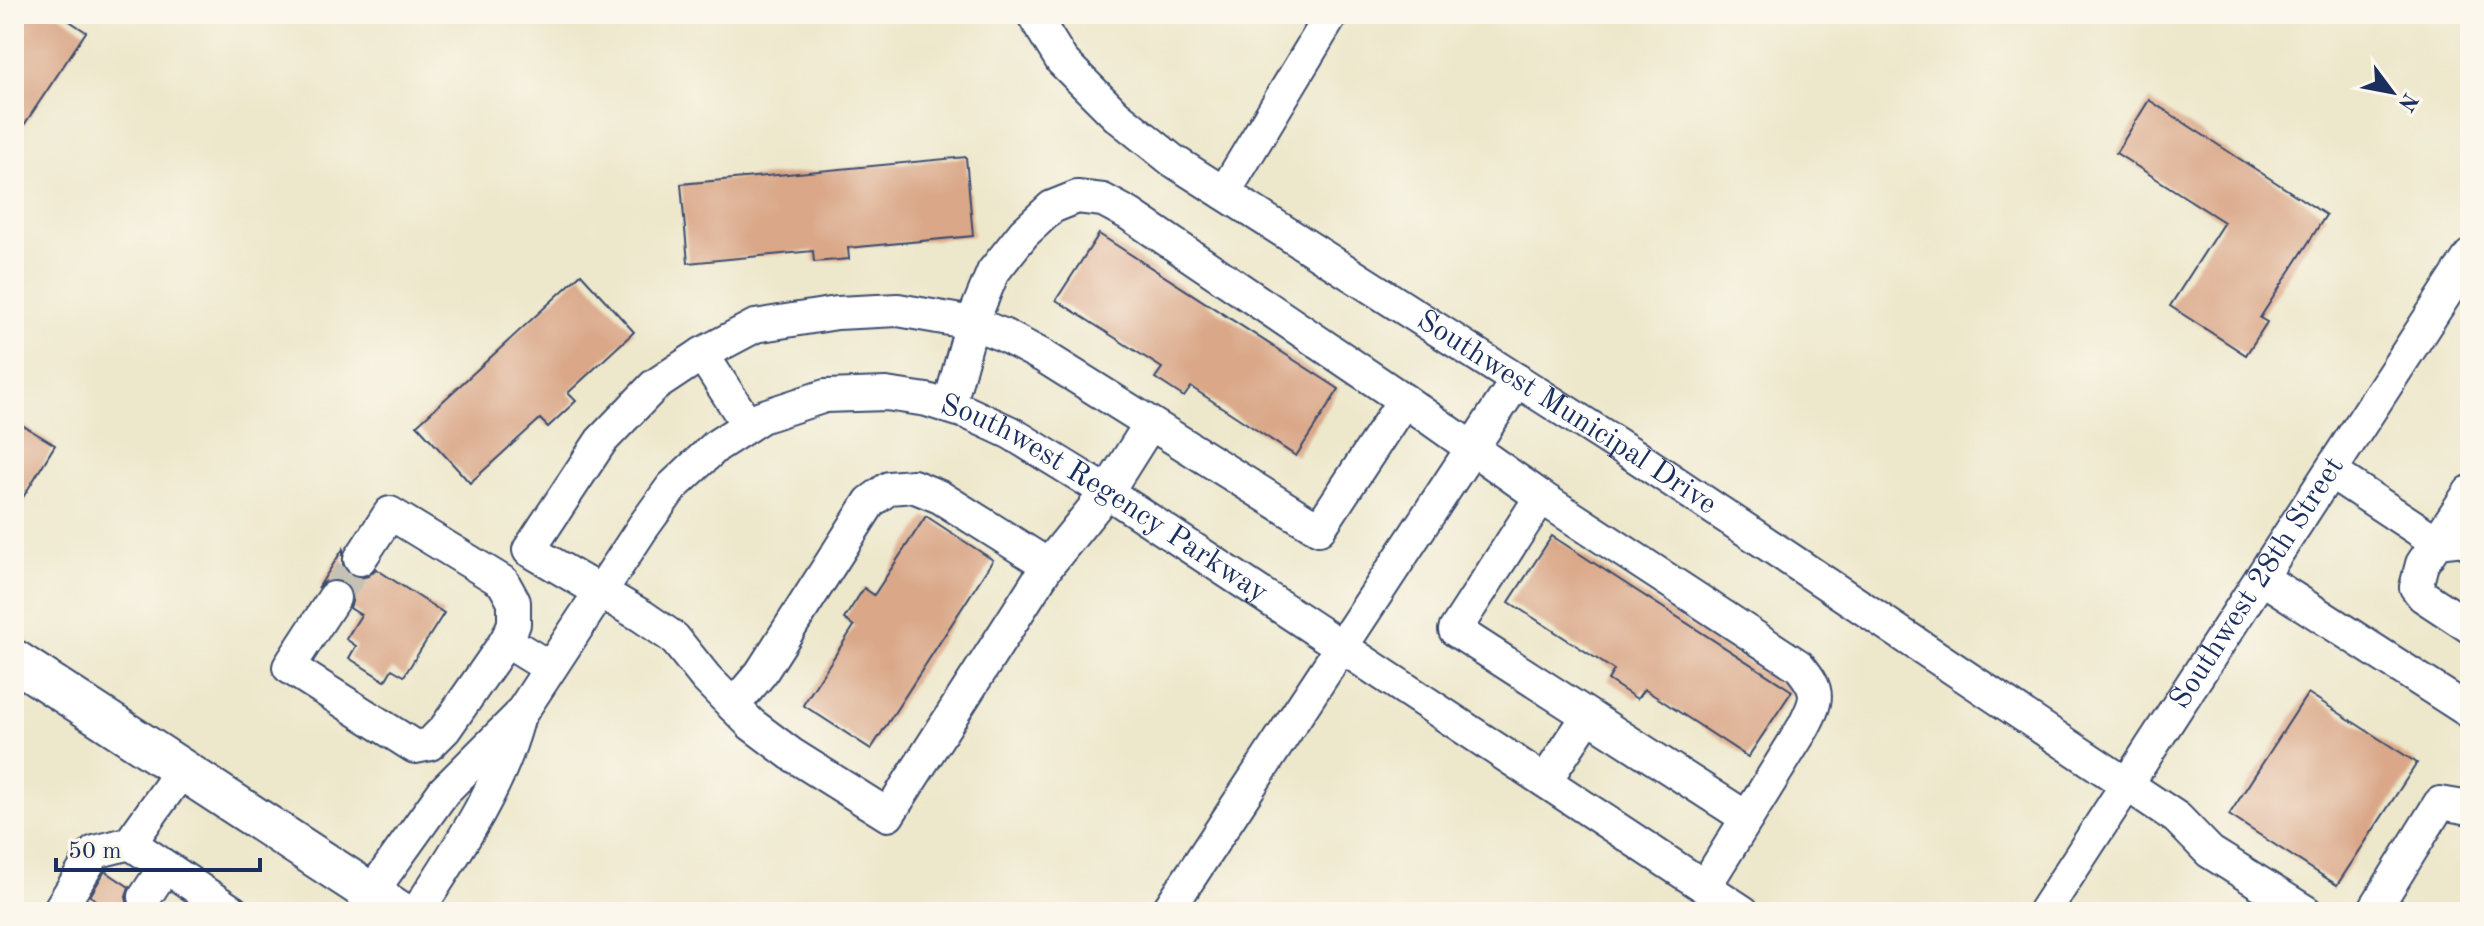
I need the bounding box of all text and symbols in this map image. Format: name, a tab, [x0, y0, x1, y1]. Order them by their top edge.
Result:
north arrow	[2352, 52, 2432, 132]
text: N	[2393, 89, 2421, 115]
street label: Southwest Municipal Drive	[1412, 305, 1722, 520]
street label: Southwest Regency Parkway	[937, 390, 1273, 609]
street label: Southwest 28th Street	[2165, 452, 2350, 715]
scale bar	[56, 822, 260, 872]
text: 50 m	[68, 840, 122, 864]

